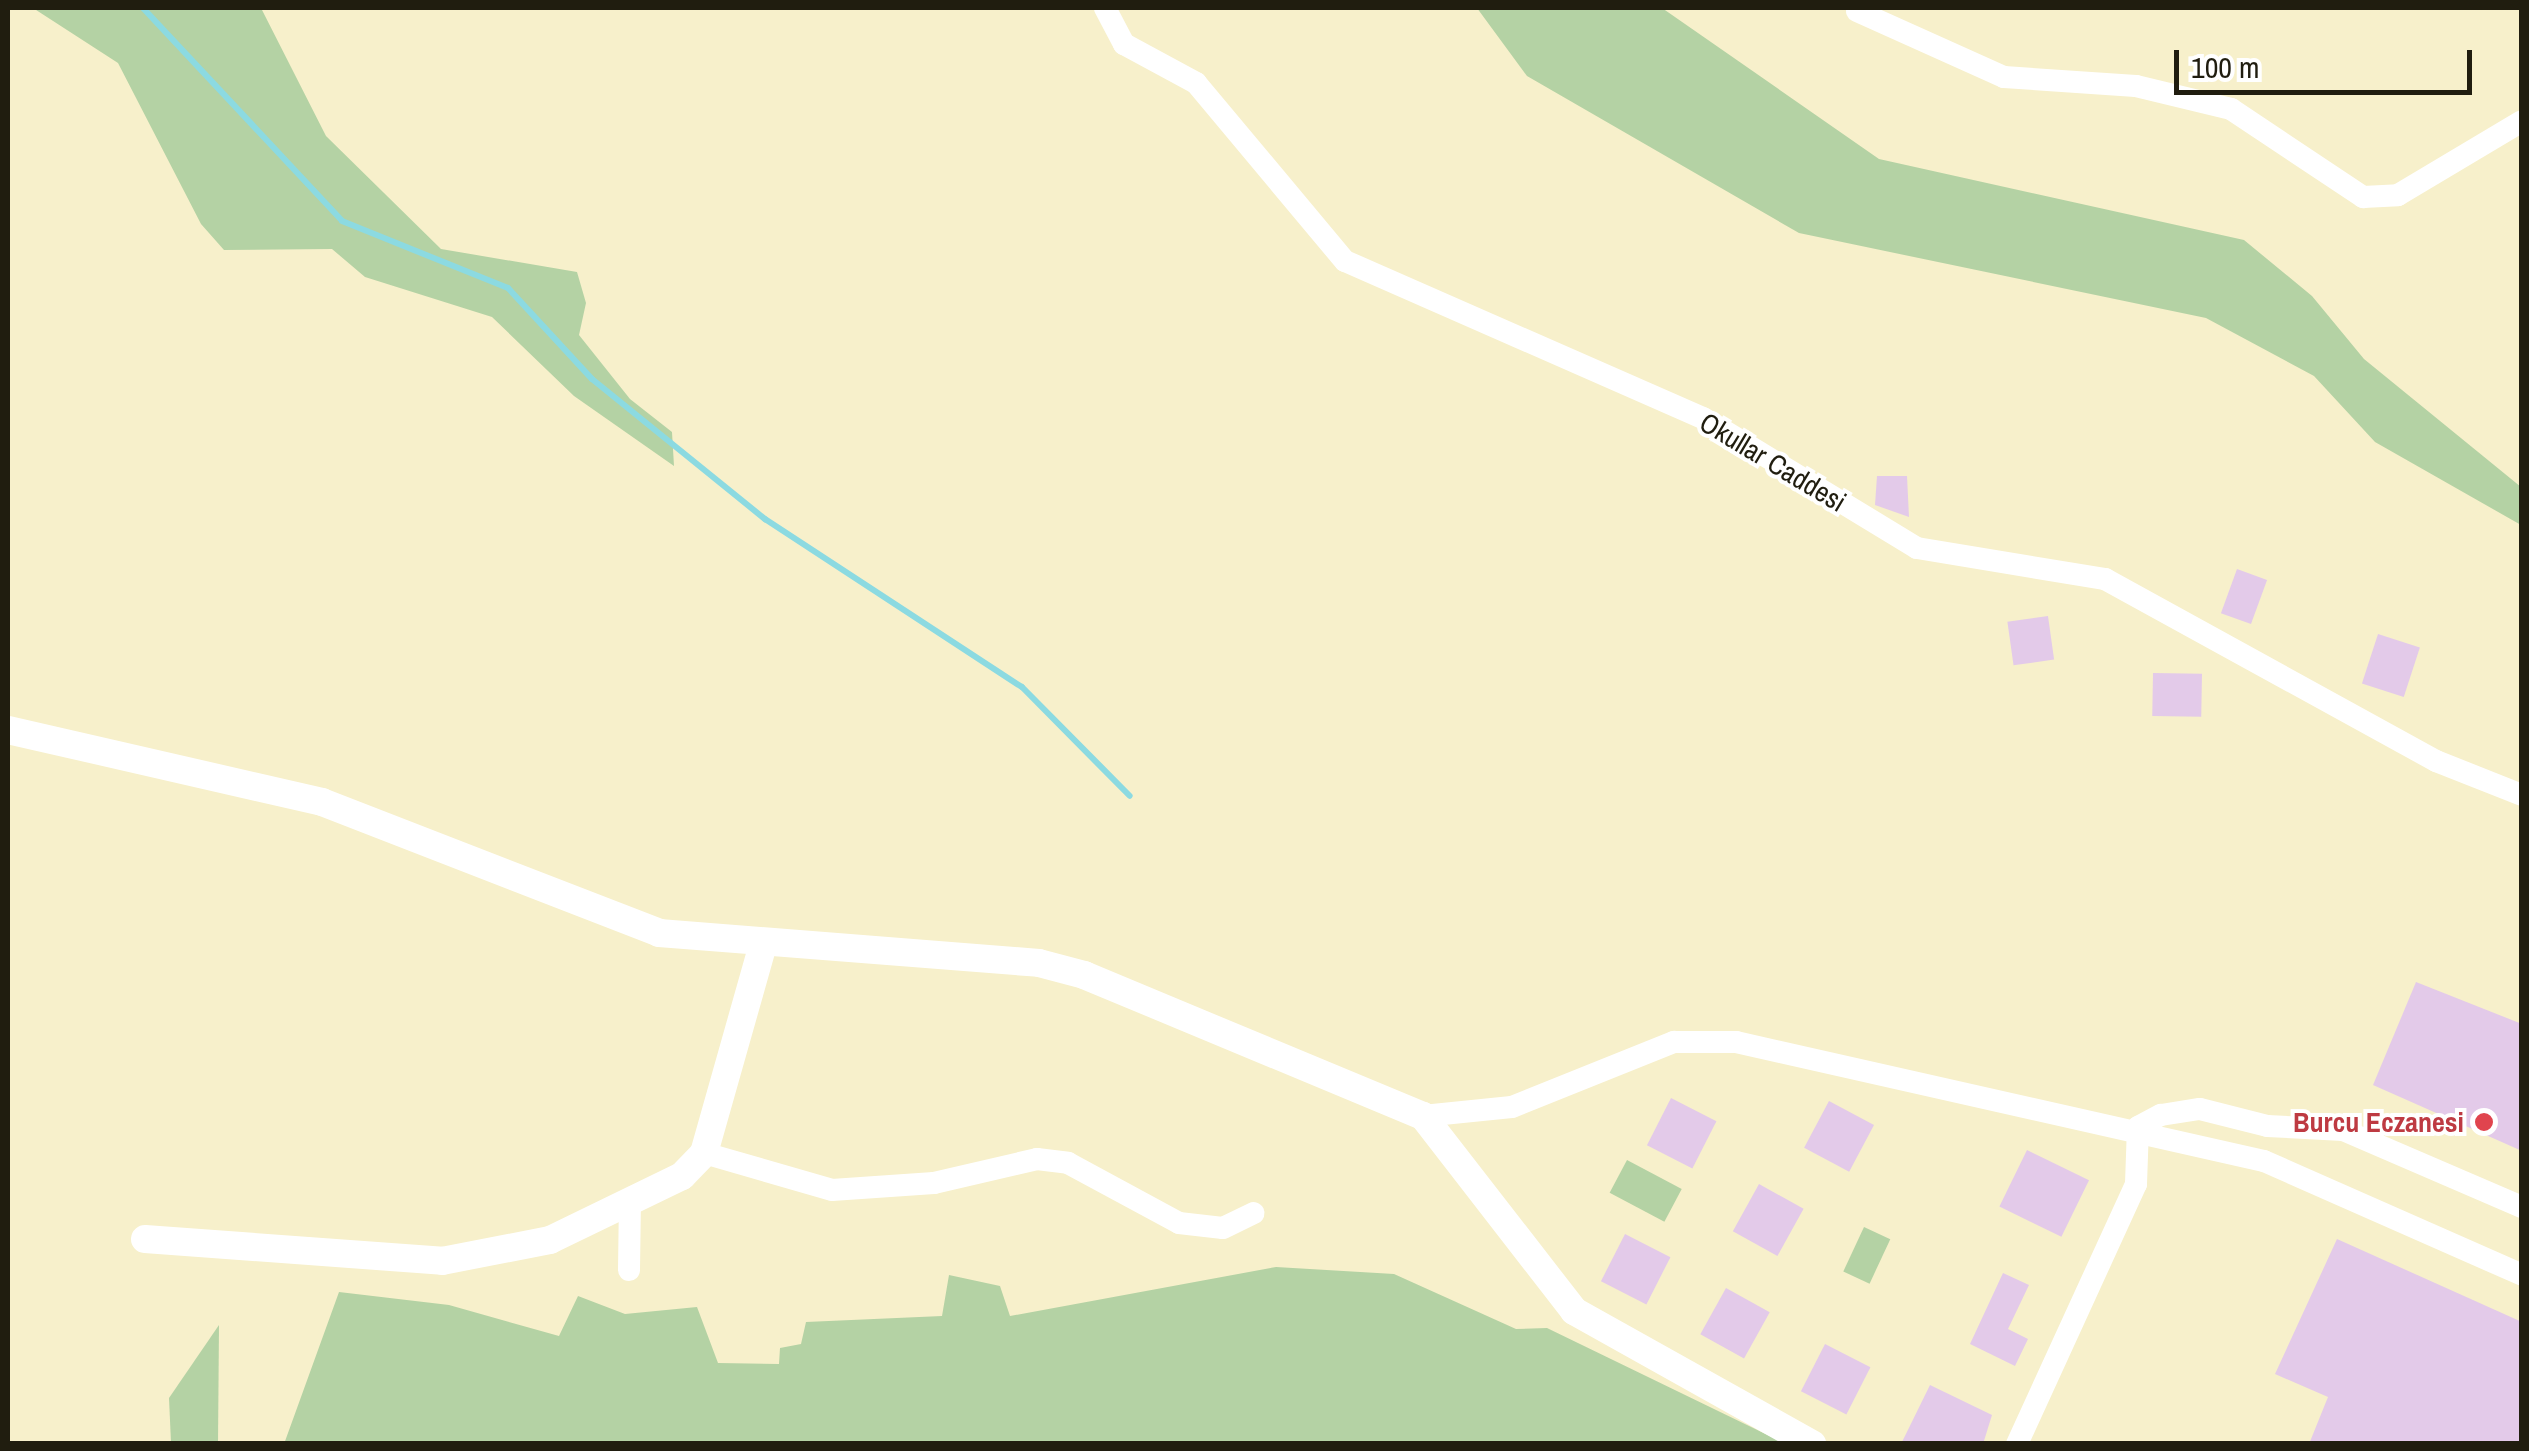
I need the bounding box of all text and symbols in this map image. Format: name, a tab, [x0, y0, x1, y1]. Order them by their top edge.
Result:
scale bar	[2179, 30, 2476, 92]
text: 100 m	[2191, 47, 2259, 87]
street label: Okullar Caddesi	[1694, 405, 1852, 519]
place label: Burcu Eczanesi	[2293, 1105, 2464, 1139]
marker: Burcu Eczanesi	[2473, 1111, 2495, 1133]

